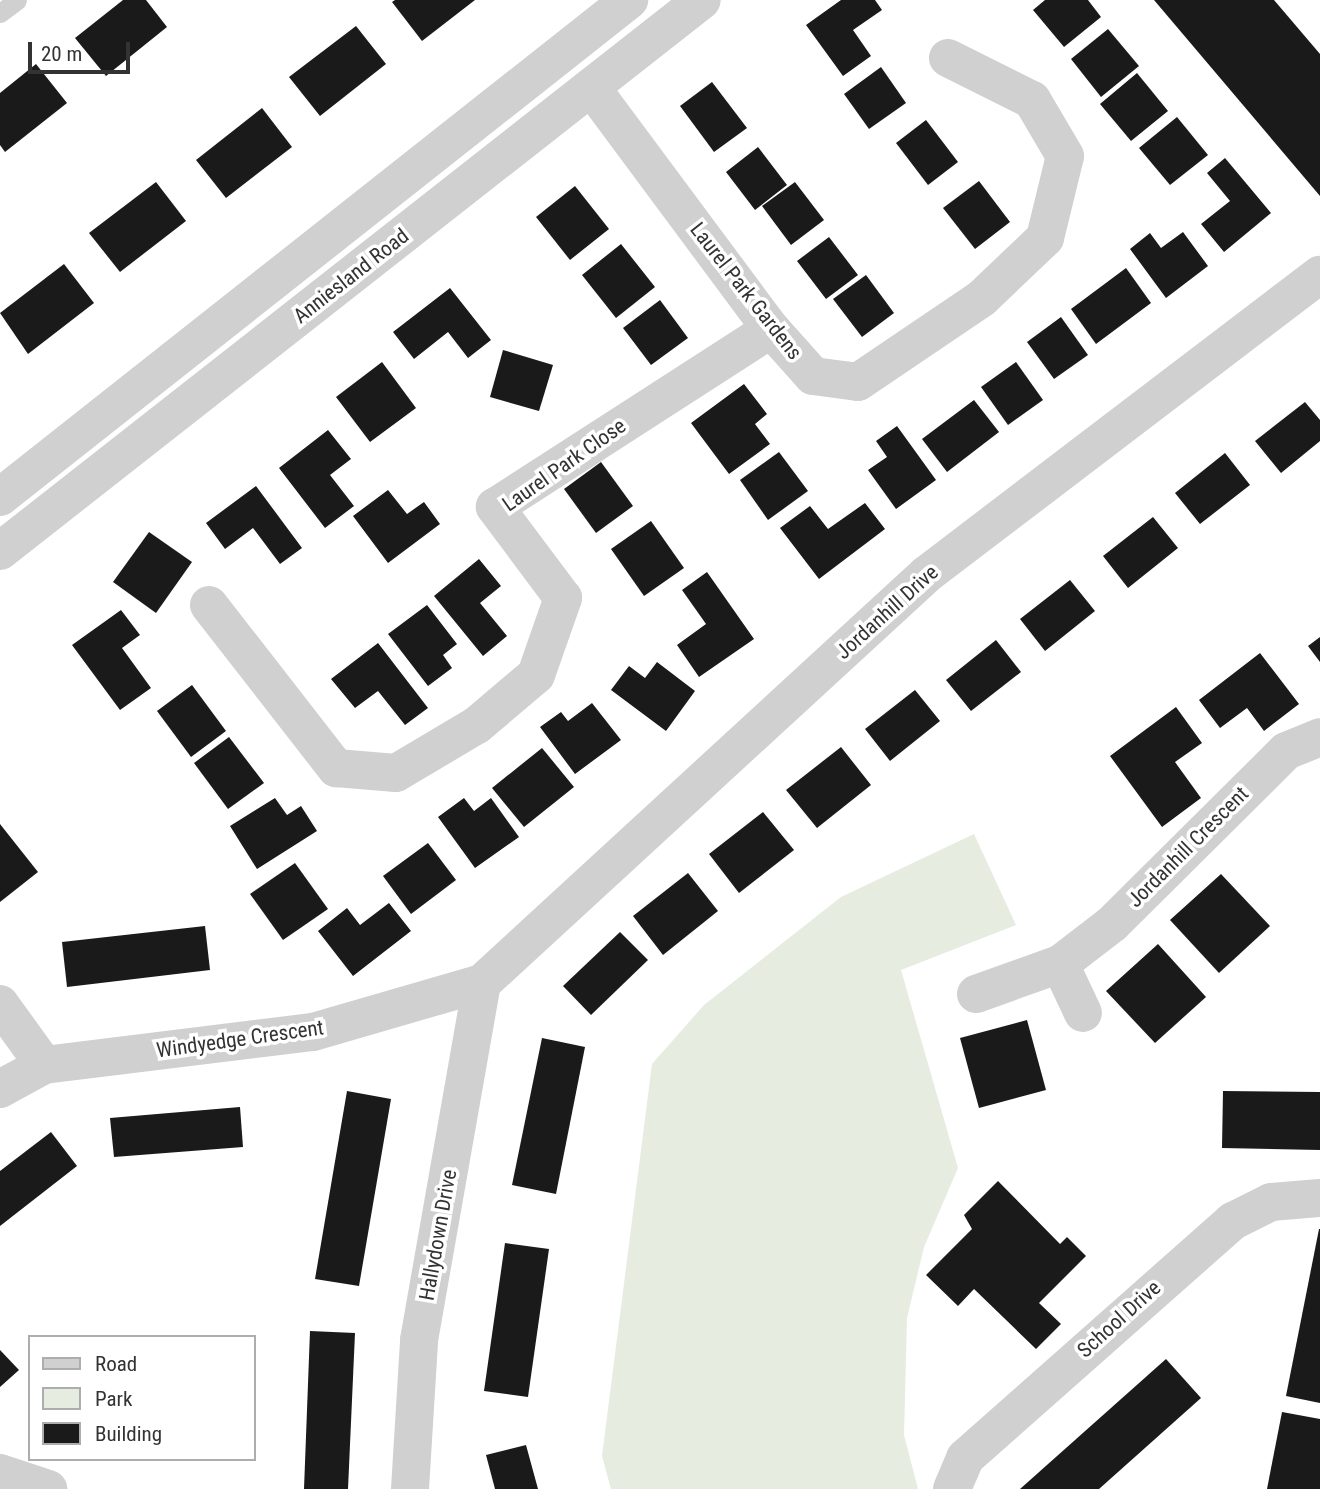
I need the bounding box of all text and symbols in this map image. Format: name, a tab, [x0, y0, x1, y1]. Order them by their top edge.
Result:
scale bar	[32, 28, 133, 72]
text: 20 m	[41, 42, 82, 66]
street label: Laurel Park Gardens	[685, 218, 807, 364]
street label: Anniesland Road	[288, 223, 414, 329]
street label: Laurel Park Close	[497, 413, 631, 517]
street label: Jordanhill Drive	[831, 560, 943, 664]
street label: Jordanhill Crescent	[1122, 781, 1254, 913]
street label: Windyedge Crescent	[155, 1015, 325, 1063]
street label: Hallydown Drive	[414, 1167, 462, 1303]
street label: School Drive	[1072, 1275, 1166, 1363]
legend	[28, 1335, 256, 1461]
text: Road	[95, 1352, 137, 1376]
text: Park	[95, 1387, 132, 1411]
text: Building	[95, 1422, 162, 1446]

